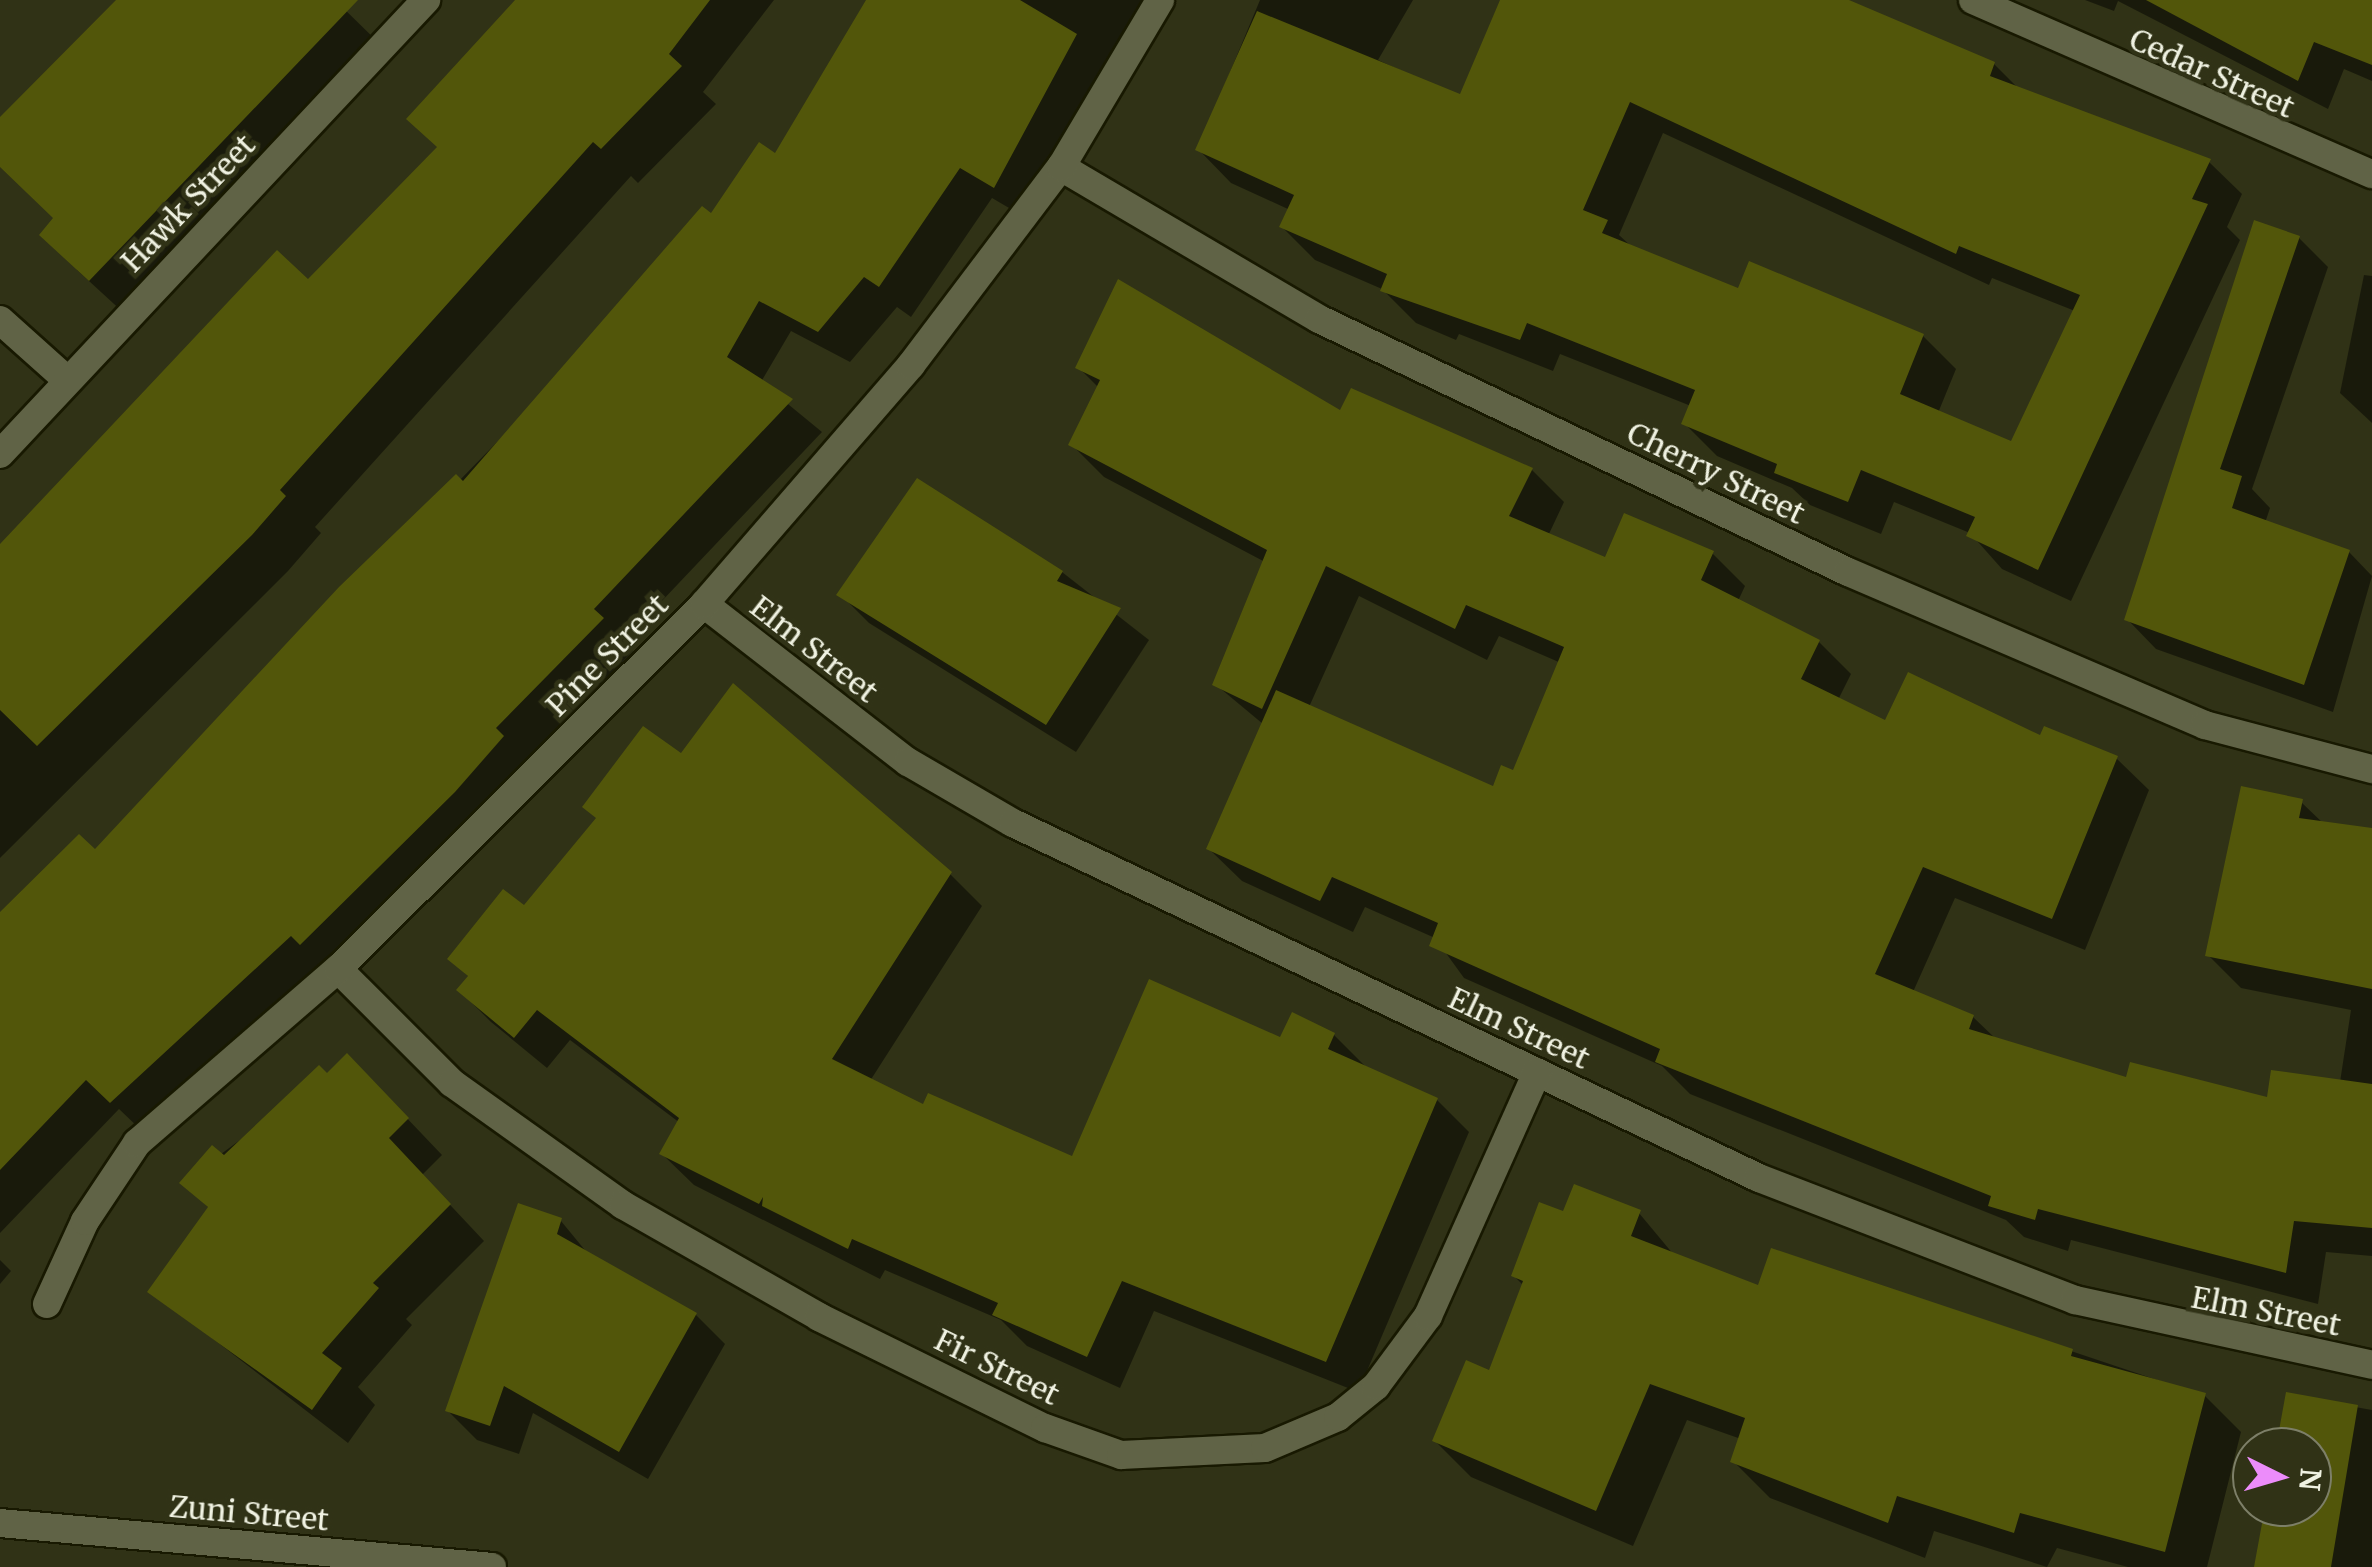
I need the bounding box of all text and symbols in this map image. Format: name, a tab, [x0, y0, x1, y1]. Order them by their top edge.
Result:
street label: Cedar Street	[2124, 21, 2300, 125]
street label: Hawk Street	[114, 127, 262, 279]
street label: Cherry Street	[1621, 415, 1811, 531]
street label: Pine Street	[539, 587, 675, 723]
street label: Elm Street	[743, 588, 885, 710]
street label: Elm Street	[1443, 980, 1595, 1076]
street label: Elm Street	[2188, 1279, 2344, 1343]
street label: Fir Street	[929, 1321, 1065, 1413]
north arrow	[2232, 1427, 2332, 1527]
text: N	[2291, 1467, 2329, 1492]
street label: Zuni Street	[168, 1488, 330, 1538]

